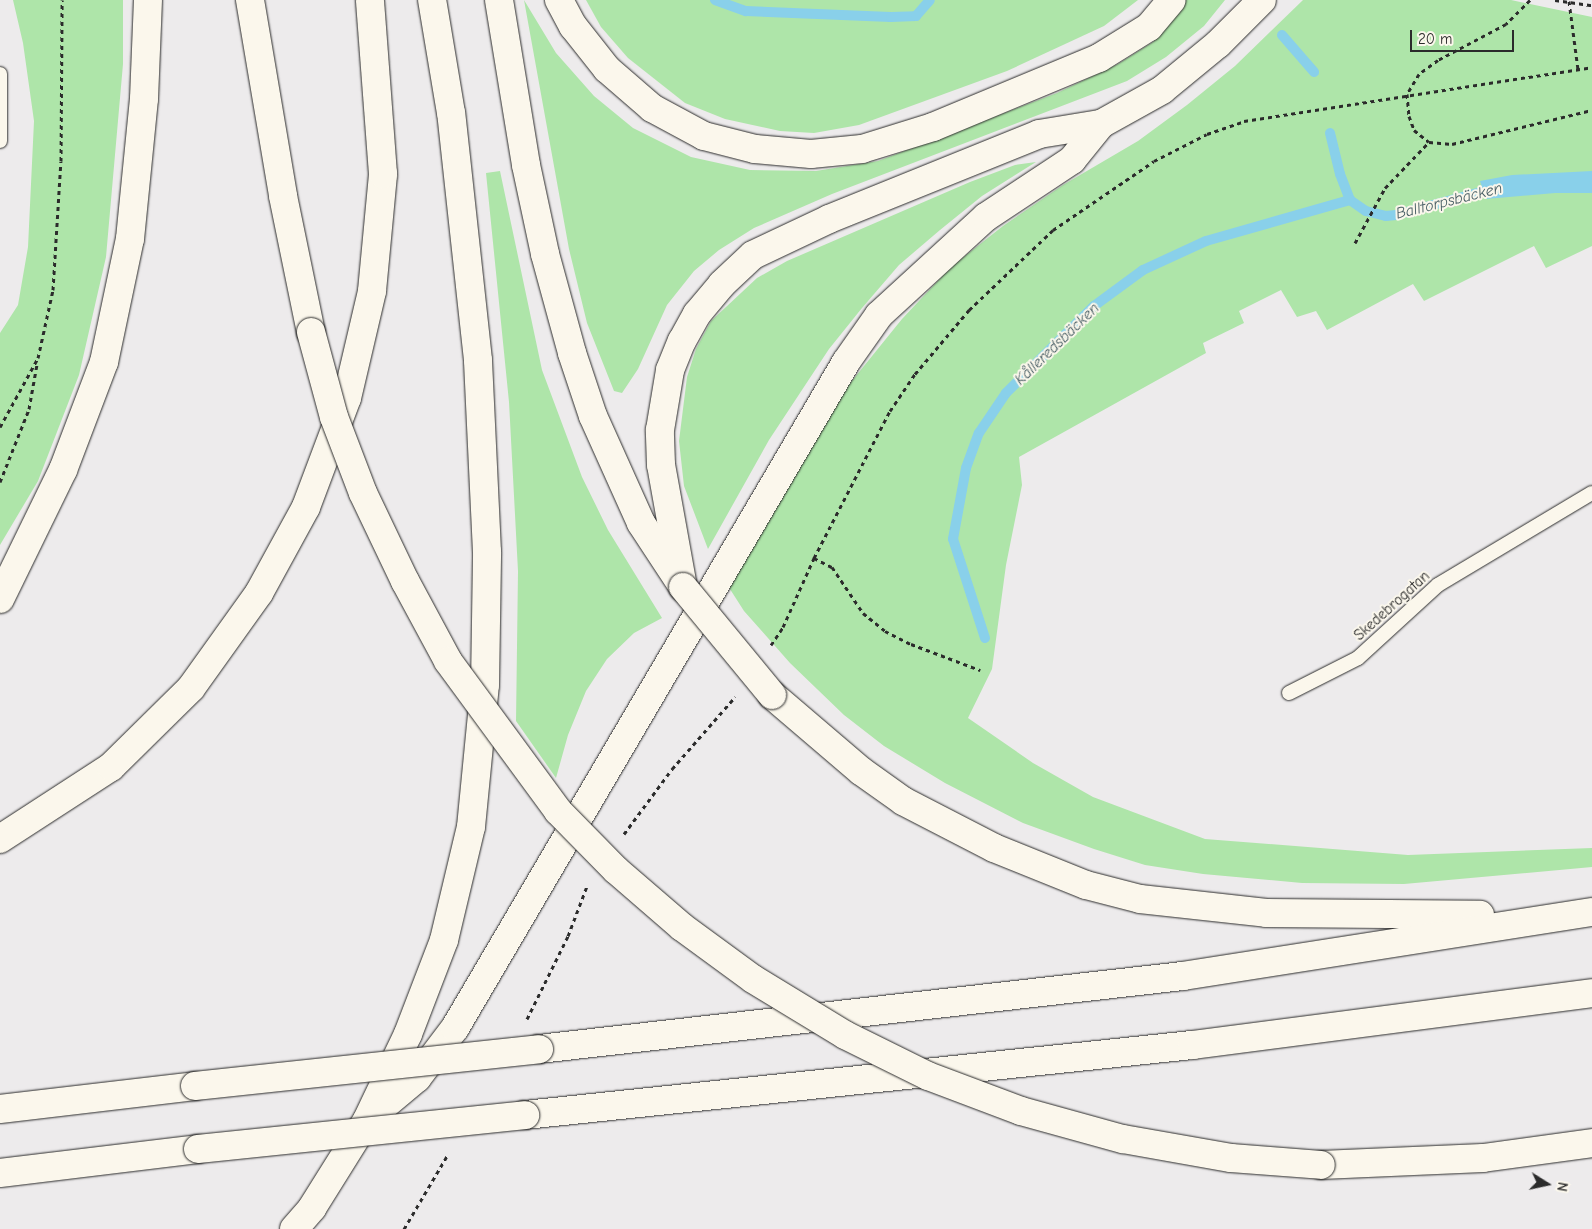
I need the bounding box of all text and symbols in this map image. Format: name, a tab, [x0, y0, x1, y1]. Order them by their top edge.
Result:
scale bar	[1412, 20, 1516, 52]
text: 20 m	[1418, 30, 1452, 48]
water label: Balltorpsbäcken	[1394, 178, 1504, 224]
water label: Kålleredsbäcken	[1011, 299, 1103, 389]
street label: Skedebrogatan	[1351, 567, 1433, 645]
north arrow	[1522, 1159, 1572, 1209]
text: N	[1553, 1181, 1571, 1193]

